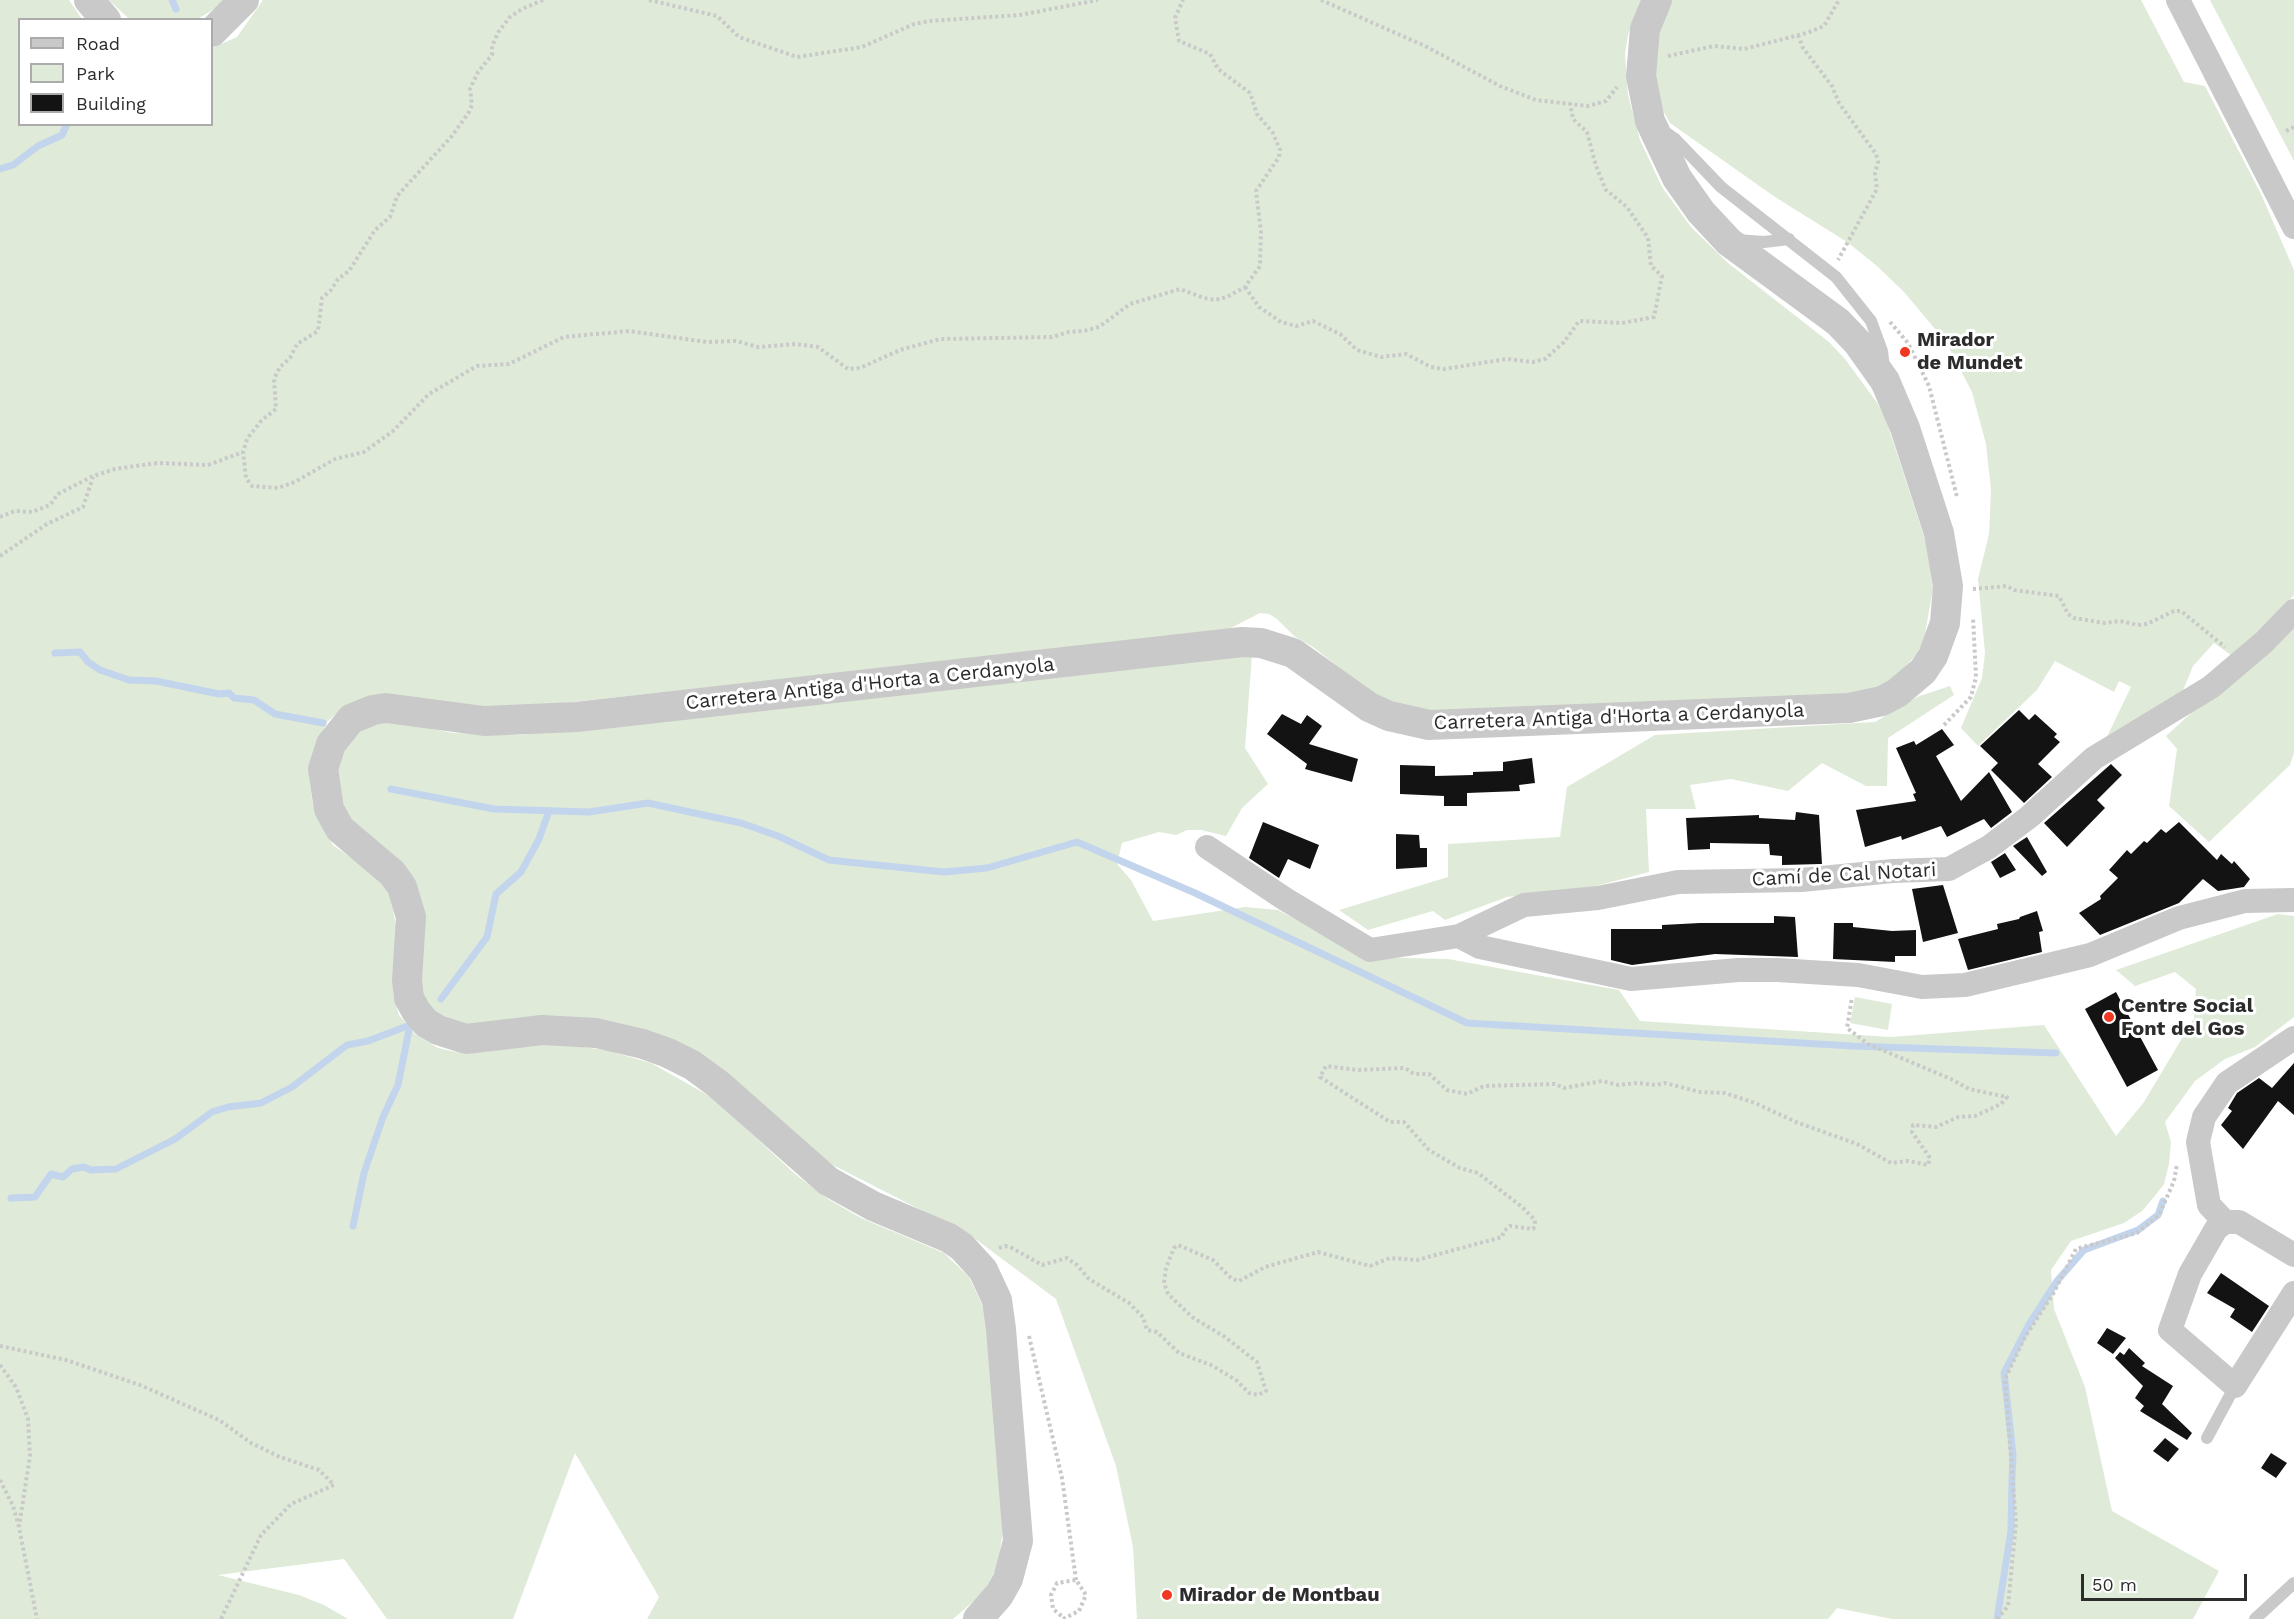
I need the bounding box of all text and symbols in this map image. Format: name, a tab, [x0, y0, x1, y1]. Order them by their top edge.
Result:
legend	[18, 18, 213, 126]
text: Road	[76, 33, 120, 54]
text: Park	[76, 63, 115, 84]
text: Building	[76, 93, 146, 114]
place label: Mirador de Mundet	[1917, 328, 2022, 375]
marker: Mirador de Mundet	[1898, 345, 1912, 359]
street label: Carretera Antiga d'Horta a Cerdanyola	[684, 653, 1056, 715]
street label: Carretera Antiga d'Horta a Cerdanyola	[1433, 699, 1805, 735]
street label: Camí de Cal Notari	[1751, 858, 1937, 892]
place label: Centre Social Font del Gos	[2121, 994, 2253, 1041]
marker: Centre Social Font del Gos	[2102, 1010, 2116, 1024]
scale bar	[2084, 1562, 2250, 1600]
text: 50 m	[2092, 1574, 2137, 1595]
place label: Mirador de Montbau	[1179, 1583, 1380, 1607]
marker: Mirador de Montbau	[1160, 1588, 1174, 1602]

